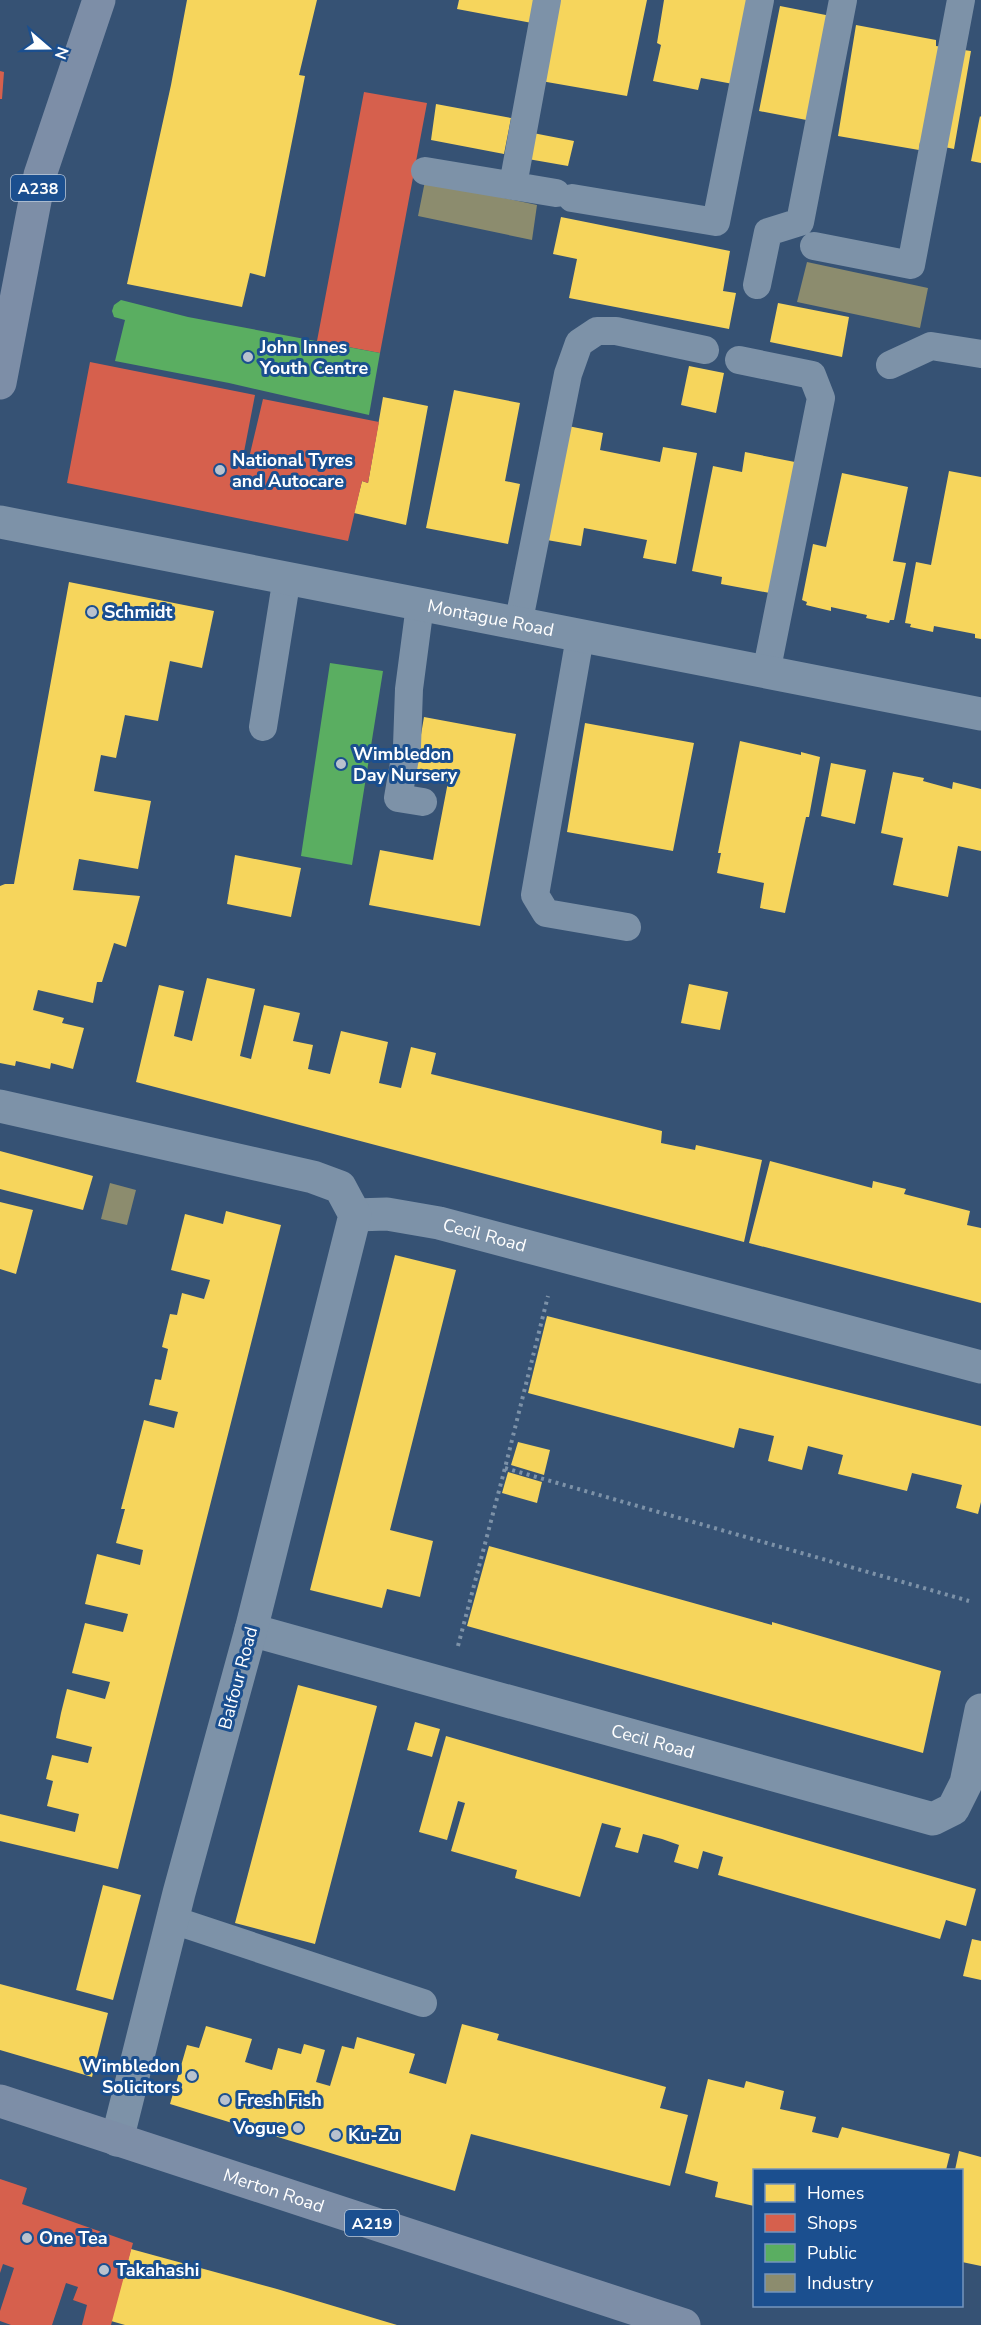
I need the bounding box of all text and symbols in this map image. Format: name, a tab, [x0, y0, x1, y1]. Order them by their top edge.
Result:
north arrow	[18, 18, 78, 78]
text: N	[49, 43, 74, 62]
road number: A238	[11, 175, 65, 201]
place label: John Innes Youth Centre	[259, 335, 368, 380]
marker: John Innes Youth Centre	[241, 350, 255, 364]
place label: National Tyres and Autocare	[232, 448, 353, 493]
marker: National Tyres and Autocare	[213, 463, 227, 477]
street label: Montague Road	[425, 594, 556, 642]
place label: Schmidt	[104, 600, 173, 624]
marker: Schmidt	[85, 605, 99, 619]
place label: Wimbledon Day Nursery	[353, 742, 458, 787]
marker: Wimbledon Day Nursery	[334, 757, 348, 771]
street label: Cecil Road	[440, 1213, 529, 1258]
street label: Balfour Road	[213, 1624, 263, 1732]
street label: Cecil Road	[608, 1718, 697, 1764]
place label: Wimbledon Solicitors	[82, 2054, 180, 2099]
marker: Wimbledon Solicitors	[185, 2069, 199, 2083]
place label: Fresh Fish	[237, 2088, 322, 2112]
marker: Fresh Fish	[218, 2093, 232, 2107]
place label: Vogue	[232, 2116, 286, 2140]
marker: Vogue	[291, 2121, 305, 2135]
place label: Ku-Zu	[348, 2123, 399, 2147]
marker: Ku-Zu	[329, 2128, 343, 2142]
street label: Merton Road	[220, 2163, 327, 2218]
legend	[753, 2169, 963, 2307]
text: Homes	[807, 2181, 864, 2205]
road number: A219	[345, 2210, 399, 2236]
text: Shops	[807, 2211, 857, 2235]
place label: One Tea	[39, 2226, 108, 2250]
marker: One Tea	[20, 2231, 34, 2245]
text: Public	[807, 2241, 857, 2265]
place label: Takahashi	[116, 2258, 199, 2282]
marker: Takahashi	[97, 2263, 111, 2277]
text: Industry	[807, 2271, 874, 2295]

